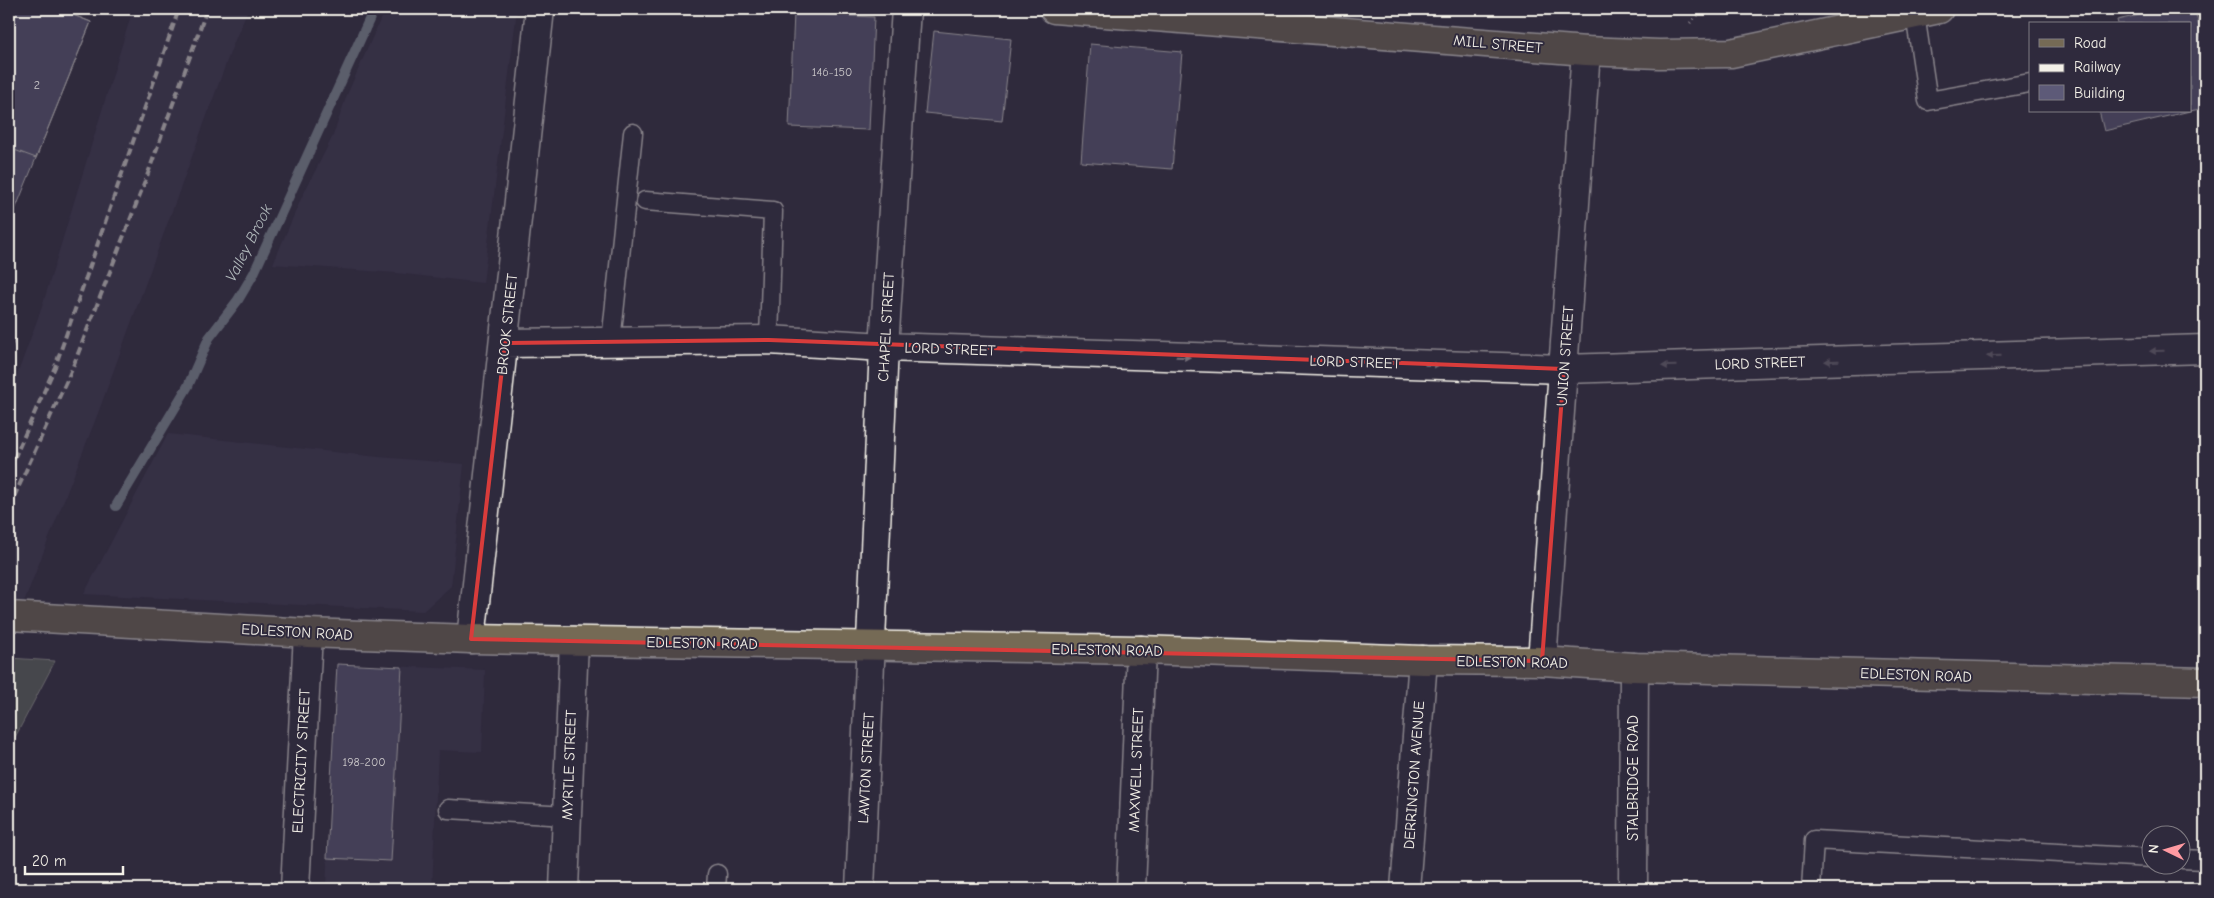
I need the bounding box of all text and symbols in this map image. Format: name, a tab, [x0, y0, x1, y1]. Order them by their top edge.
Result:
legend	[2029, 22, 2192, 112]
street label: MILL STREET	[1453, 31, 1543, 57]
text: Road	[2074, 34, 2106, 52]
text: Railway	[2074, 58, 2121, 76]
house number: 146-150	[812, 65, 852, 79]
house number: 2	[34, 78, 40, 92]
text: Building	[2074, 84, 2125, 102]
water label: Valley Brook	[222, 201, 276, 285]
street label: BROOK STREET	[493, 272, 521, 376]
street label: CHAPEL STREET	[874, 272, 898, 382]
street label: UNION STREET	[1552, 305, 1578, 407]
street label: LORD STREET	[904, 338, 996, 360]
one-way arrow	[1012, 347, 1028, 355]
one-way arrow	[2148, 347, 2164, 355]
street label: LORD STREET	[1309, 351, 1401, 373]
street label: LORD STREET	[1714, 352, 1806, 374]
one-way arrow	[1986, 352, 2002, 360]
one-way arrow	[1175, 353, 1191, 361]
one-way arrow	[1823, 357, 1839, 365]
one-way arrow	[1425, 361, 1441, 369]
one-way arrow	[1661, 362, 1677, 370]
street label: EDLESTON ROAD	[241, 620, 353, 644]
street label: EDLESTON ROAD	[646, 633, 758, 653]
street label: EDLESTON ROAD	[1051, 640, 1163, 660]
street label: EDLESTON ROAD	[1456, 652, 1568, 672]
street label: EDLESTON ROAD	[1860, 664, 1972, 686]
street label: ELECTRICITY STREET	[288, 688, 314, 834]
street label: DERRINGTON AVENUE	[1400, 700, 1428, 850]
street label: MAXWELL STREET	[1125, 707, 1147, 833]
street label: MYRTLE STREET	[558, 709, 580, 821]
street label: LAWTON STREET	[854, 712, 878, 824]
street label: STALBRIDGE ROAD	[1624, 715, 1642, 841]
house number: 198-200	[342, 755, 386, 769]
north arrow	[2142, 826, 2192, 876]
scale bar	[25, 843, 122, 875]
text: N	[2145, 844, 2162, 854]
text: 20 m	[32, 852, 66, 870]

